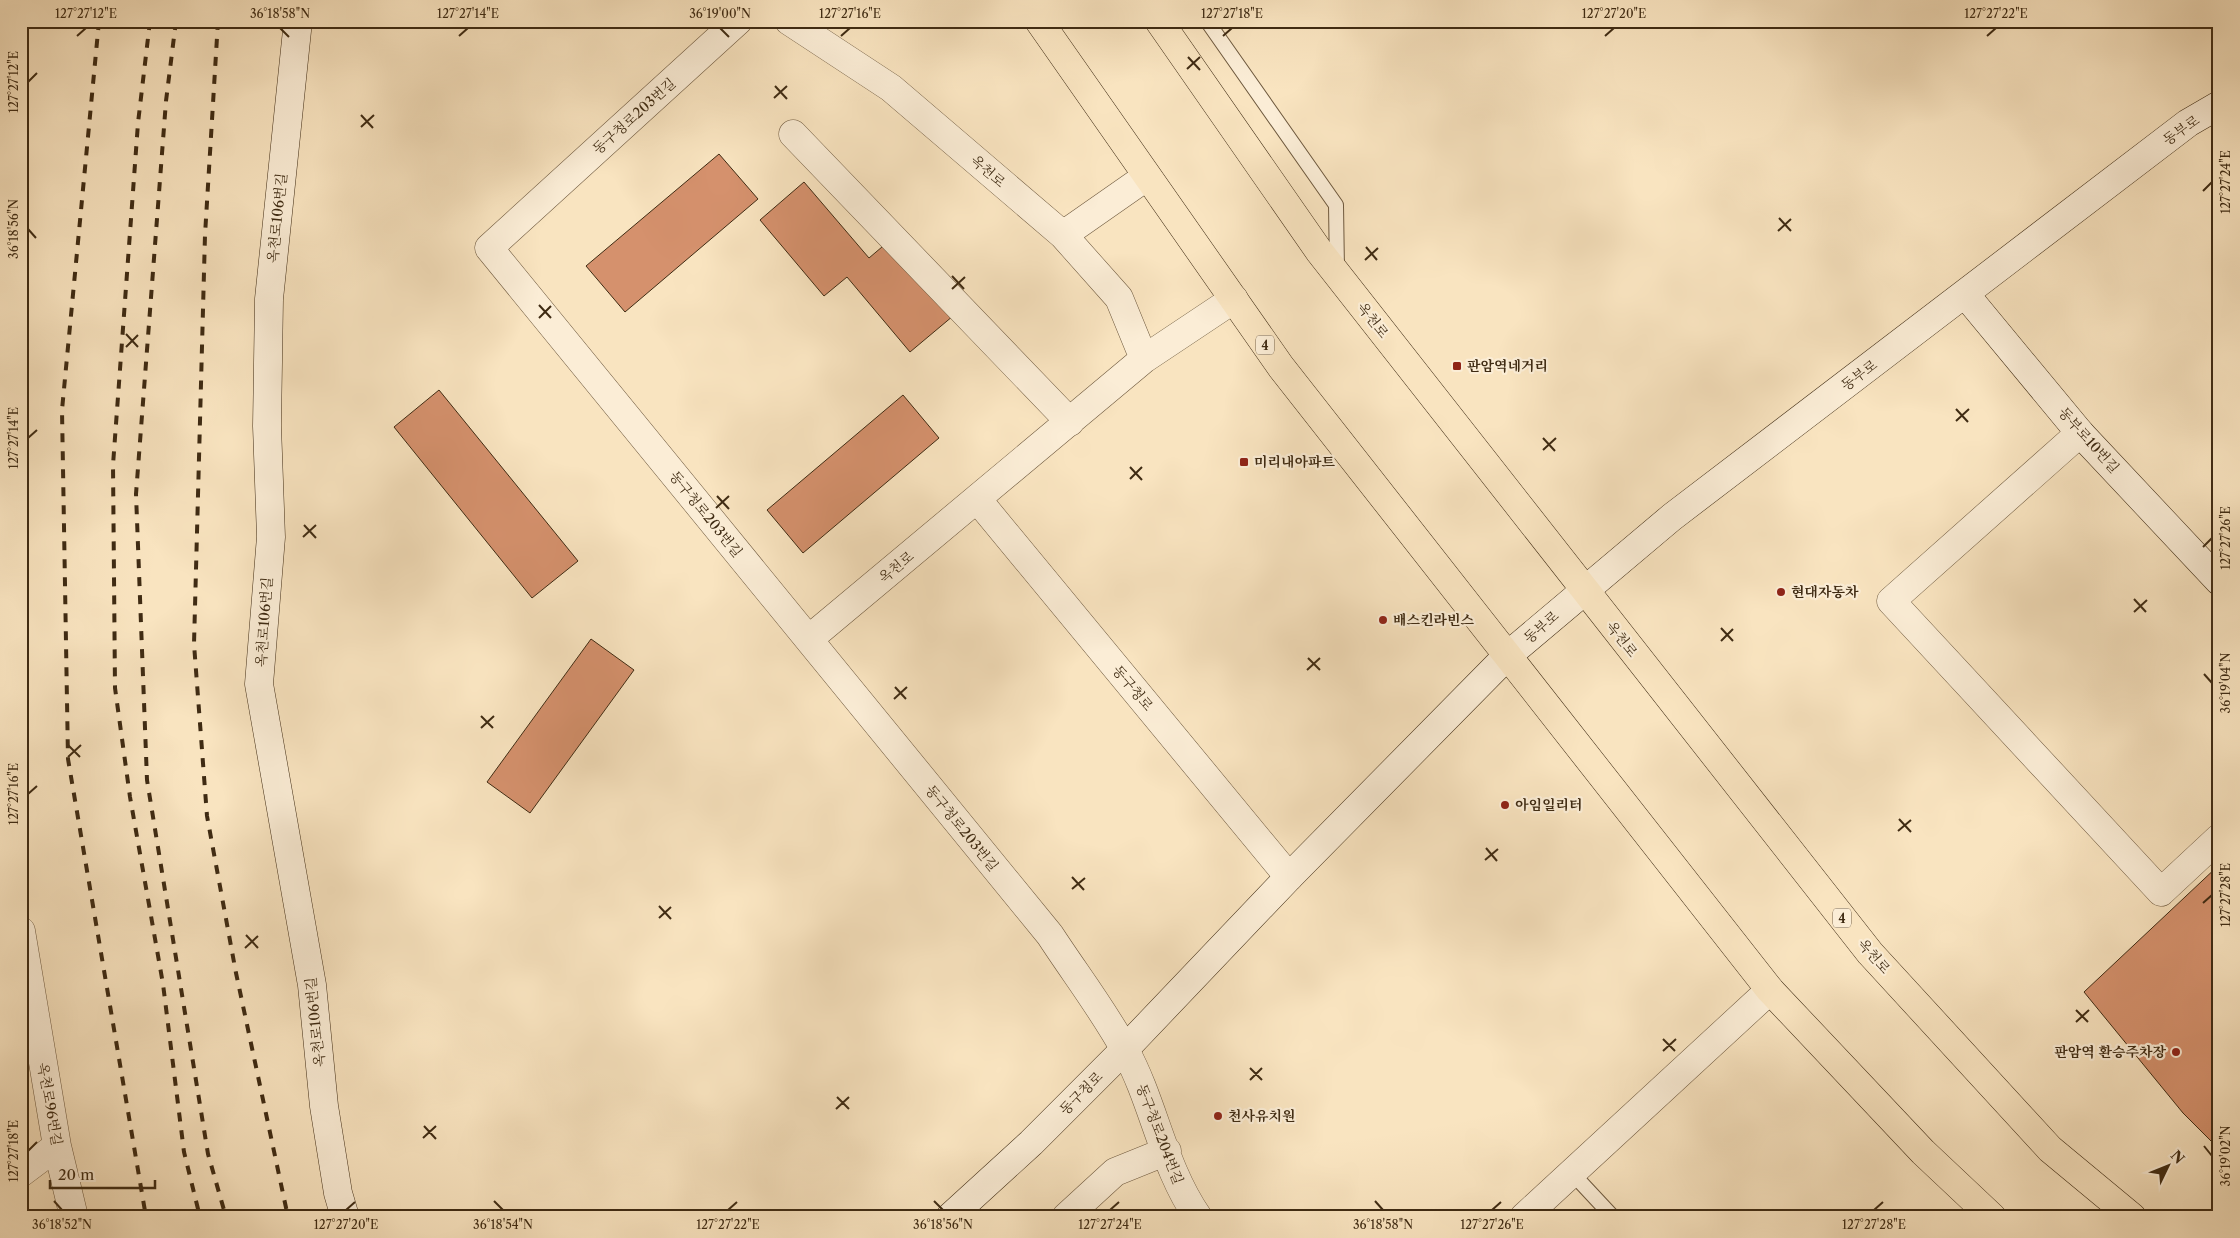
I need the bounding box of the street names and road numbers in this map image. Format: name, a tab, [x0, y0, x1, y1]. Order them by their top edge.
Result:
street label: 동구청로203번길	[589, 74, 679, 158]
street label: 동부로	[2159, 111, 2203, 149]
street label: 옥천로	[967, 151, 1010, 191]
street label: 옥천로106번길	[263, 172, 291, 264]
street label: 옥천로	[1353, 298, 1393, 342]
road number: 4	[1256, 336, 1274, 354]
street label: 동부로	[1837, 355, 1881, 394]
street label: 동부로10번길	[2055, 403, 2123, 477]
street label: 동구청로203번길	[666, 467, 746, 561]
street label: 옥천로	[875, 547, 918, 587]
street label: 옥천로106번길	[252, 576, 276, 668]
street label: 동부로	[1520, 607, 1563, 647]
street label: 옥천로	[1602, 617, 1642, 661]
street label: 동구청로	[1109, 661, 1158, 715]
street label: 동구청로203번길	[922, 781, 1002, 875]
road number: 4	[1833, 908, 1851, 928]
street label: 옥천로	[1854, 935, 1894, 978]
street label: 옥천로106번길	[301, 976, 329, 1068]
street label: 옥천로96번길	[34, 1061, 66, 1147]
street label: 동구청로	[1056, 1067, 1107, 1118]
street label: 동구청로204번길	[1133, 1081, 1187, 1187]

